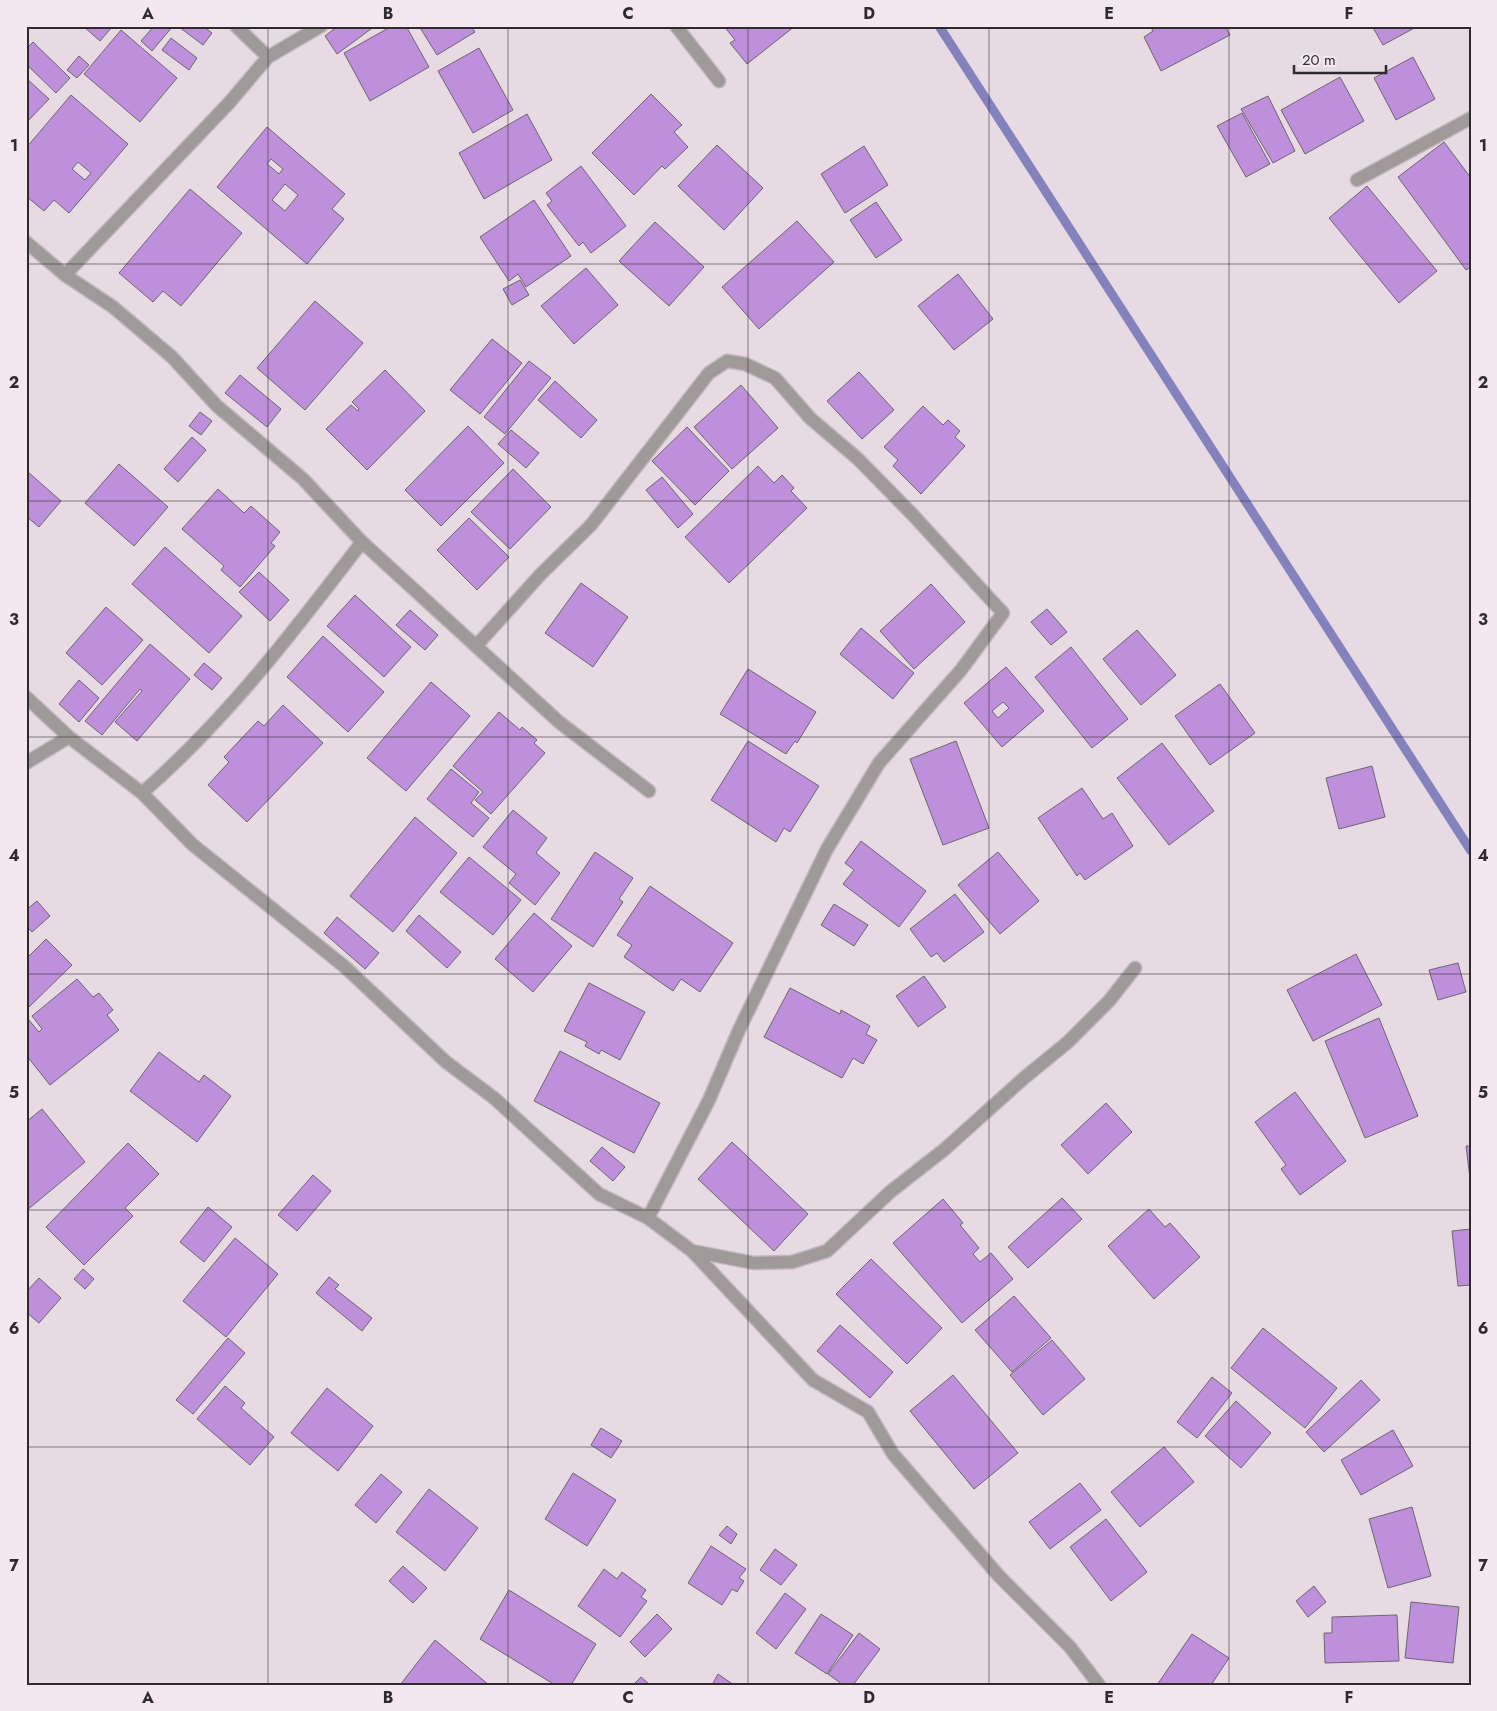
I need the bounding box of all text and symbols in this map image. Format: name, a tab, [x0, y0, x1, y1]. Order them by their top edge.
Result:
text: A	[141, 2, 154, 25]
text: B	[383, 2, 393, 25]
text: C	[622, 2, 634, 25]
text: D	[863, 2, 875, 25]
text: E	[1104, 2, 1114, 25]
text: F	[1345, 2, 1353, 25]
scale bar	[1294, 42, 1387, 74]
text: 20 m	[1302, 49, 1336, 71]
text: 1	[10, 134, 18, 157]
text: 1	[1479, 134, 1487, 157]
text: 2	[9, 371, 19, 394]
text: 2	[1478, 371, 1488, 394]
text: 3	[9, 608, 19, 631]
text: 3	[1478, 608, 1488, 631]
text: 4	[8, 844, 20, 867]
text: 4	[1477, 844, 1489, 867]
text: 5	[9, 1081, 19, 1104]
text: 5	[1478, 1081, 1488, 1104]
text: 6	[9, 1317, 19, 1340]
text: 6	[1478, 1317, 1488, 1340]
text: 7	[9, 1554, 19, 1577]
text: 7	[1478, 1554, 1488, 1577]
text: A	[141, 1686, 154, 1709]
text: B	[383, 1686, 393, 1709]
text: C	[622, 1686, 634, 1709]
text: D	[863, 1686, 875, 1709]
text: E	[1104, 1686, 1114, 1709]
text: F	[1345, 1686, 1353, 1709]

